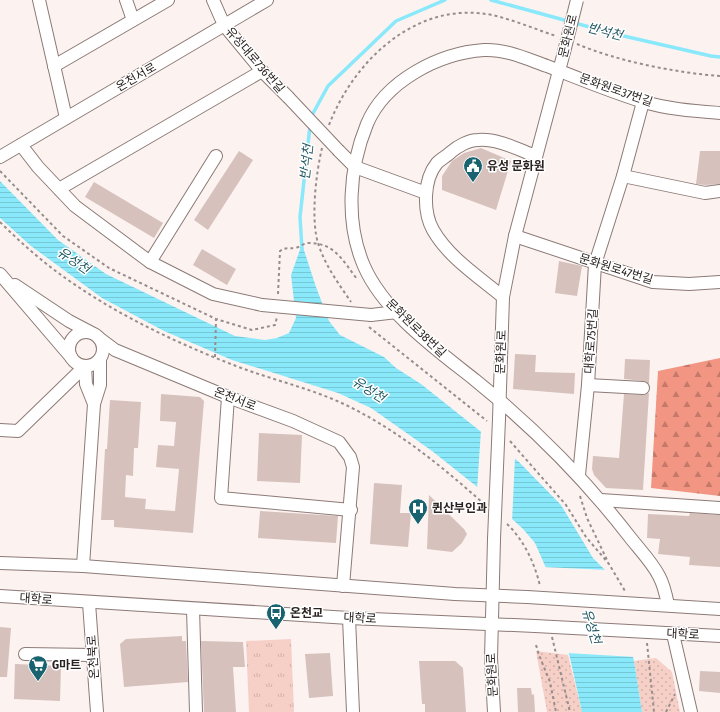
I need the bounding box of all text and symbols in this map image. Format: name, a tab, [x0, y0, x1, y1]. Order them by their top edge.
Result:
street label: 문화원로	[556, 13, 580, 59]
water label: 반석천	[586, 20, 625, 43]
street label: 유성대로736번길	[223, 24, 287, 96]
street label: 온천서로	[113, 60, 159, 94]
street label: 문화원로37번길	[578, 71, 654, 109]
water label: 반석천	[297, 142, 316, 181]
public building icon: 유성 문화원	[462, 155, 484, 183]
place label: 유성 문화원	[487, 159, 545, 173]
water label: 유성천	[55, 244, 94, 277]
street label: 문화원로47번길	[577, 251, 655, 287]
street label: 문화원로38번길	[383, 296, 449, 360]
street label: 대학로75번길	[582, 308, 600, 374]
street label: 문화원로	[493, 330, 509, 374]
water label: 유성천	[350, 374, 389, 406]
street label: 온천서로	[212, 385, 258, 413]
hospital icon: 퀸산부인과	[407, 497, 429, 525]
place label: 퀸산부인과	[432, 501, 487, 515]
street label: 대학로	[19, 591, 53, 607]
bus stop icon: 온천교	[265, 602, 287, 630]
place label: 온천교	[290, 606, 323, 620]
water label: 유성천	[579, 607, 604, 646]
street label: 대학로	[343, 610, 377, 626]
street label: 대학로	[666, 626, 700, 642]
street label: 온천북로	[84, 634, 102, 680]
street label: 문화원로	[484, 653, 500, 697]
supermarket icon: G마트	[27, 654, 49, 682]
place label: G마트	[52, 658, 81, 672]

